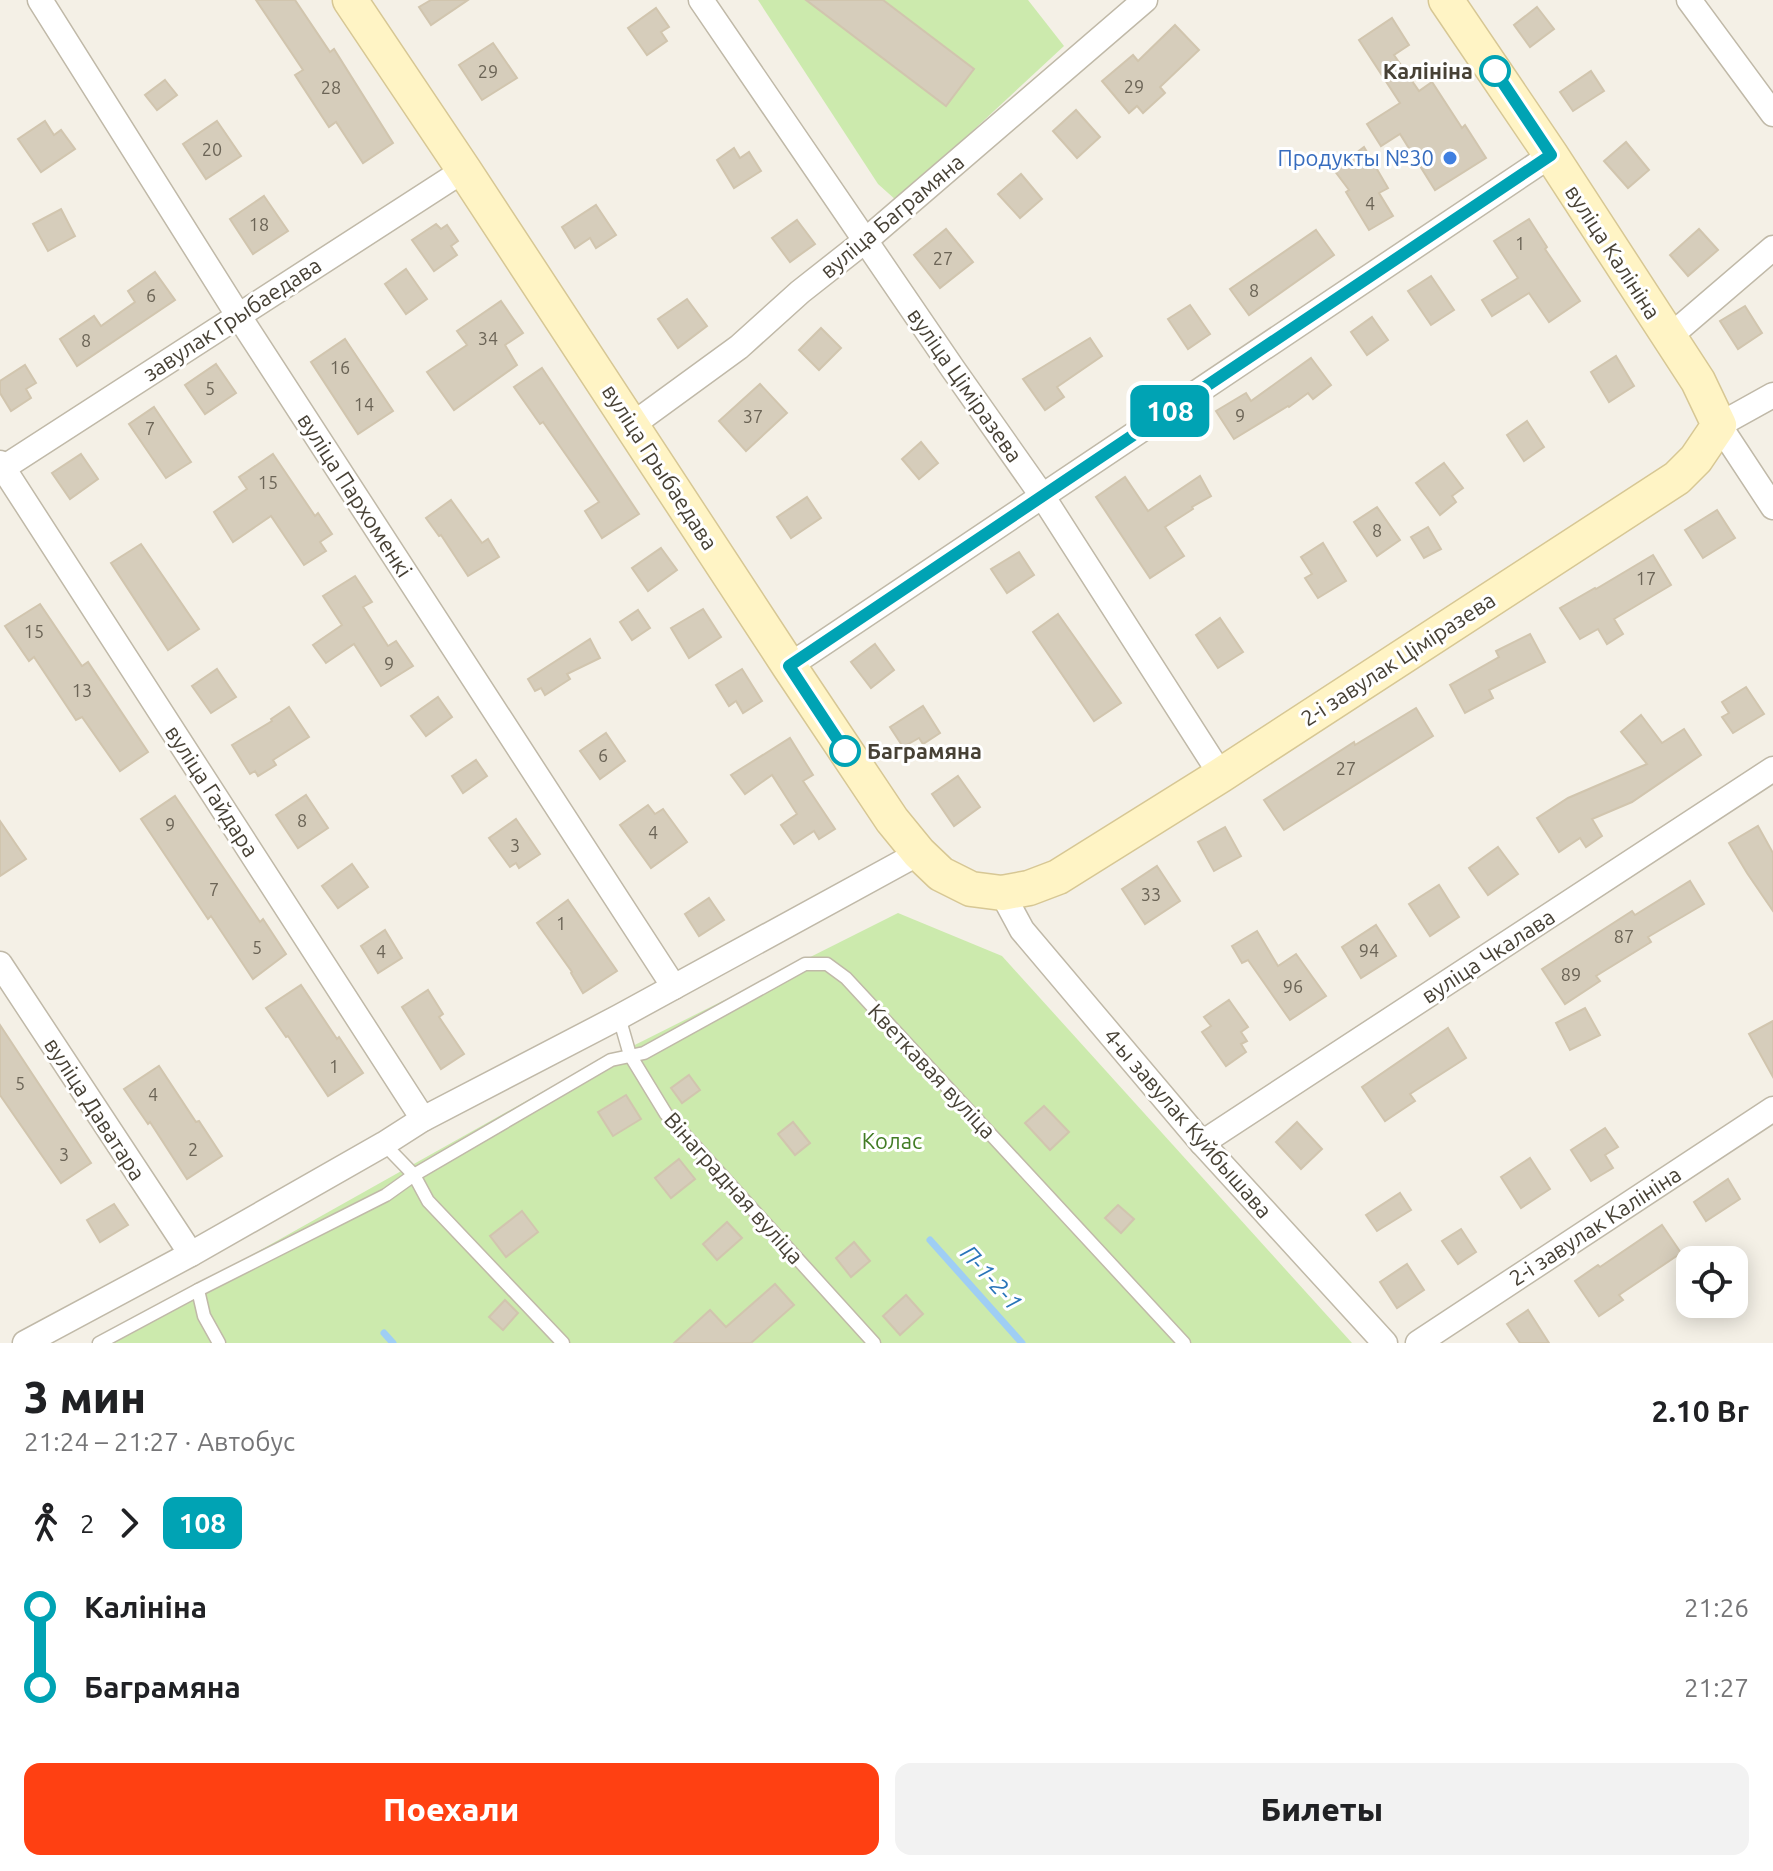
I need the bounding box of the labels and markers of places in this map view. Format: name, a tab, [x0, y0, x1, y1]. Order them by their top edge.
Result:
marker: Калініна	[1480, 56, 1510, 86]
place label: Калініна	[1383, 58, 1473, 83]
place label: Продукты №30	[1277, 145, 1434, 170]
marker: Продукты №30	[1441, 149, 1459, 167]
marker: Баграмяна	[830, 736, 860, 766]
place label: Баграмяна	[867, 738, 982, 763]

